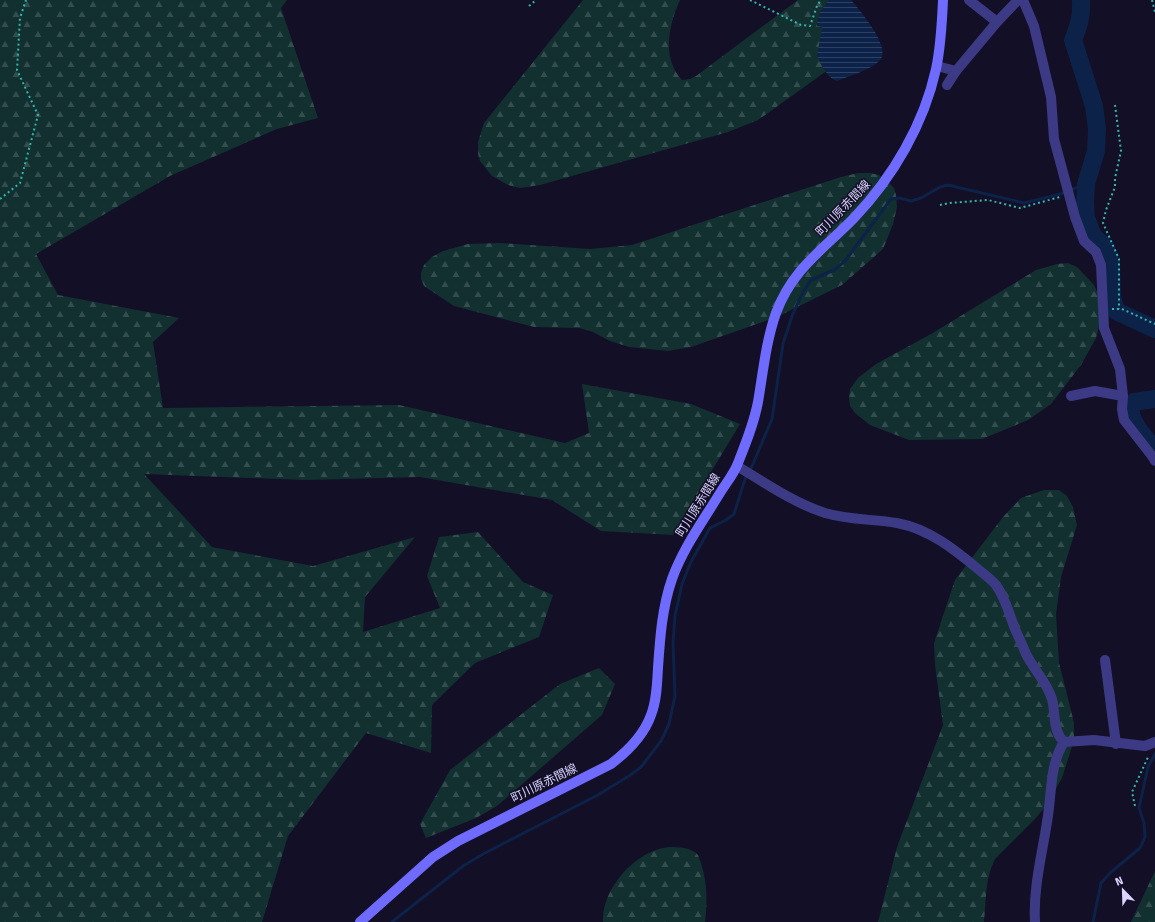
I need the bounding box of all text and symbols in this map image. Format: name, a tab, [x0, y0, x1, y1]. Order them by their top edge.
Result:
street label: 町川原赤間線	[813, 177, 873, 239]
street label: 町川原赤間線	[673, 471, 723, 539]
street label: 町川原赤間線	[509, 761, 579, 805]
north arrow	[1103, 870, 1143, 910]
text: N	[1113, 874, 1125, 889]

